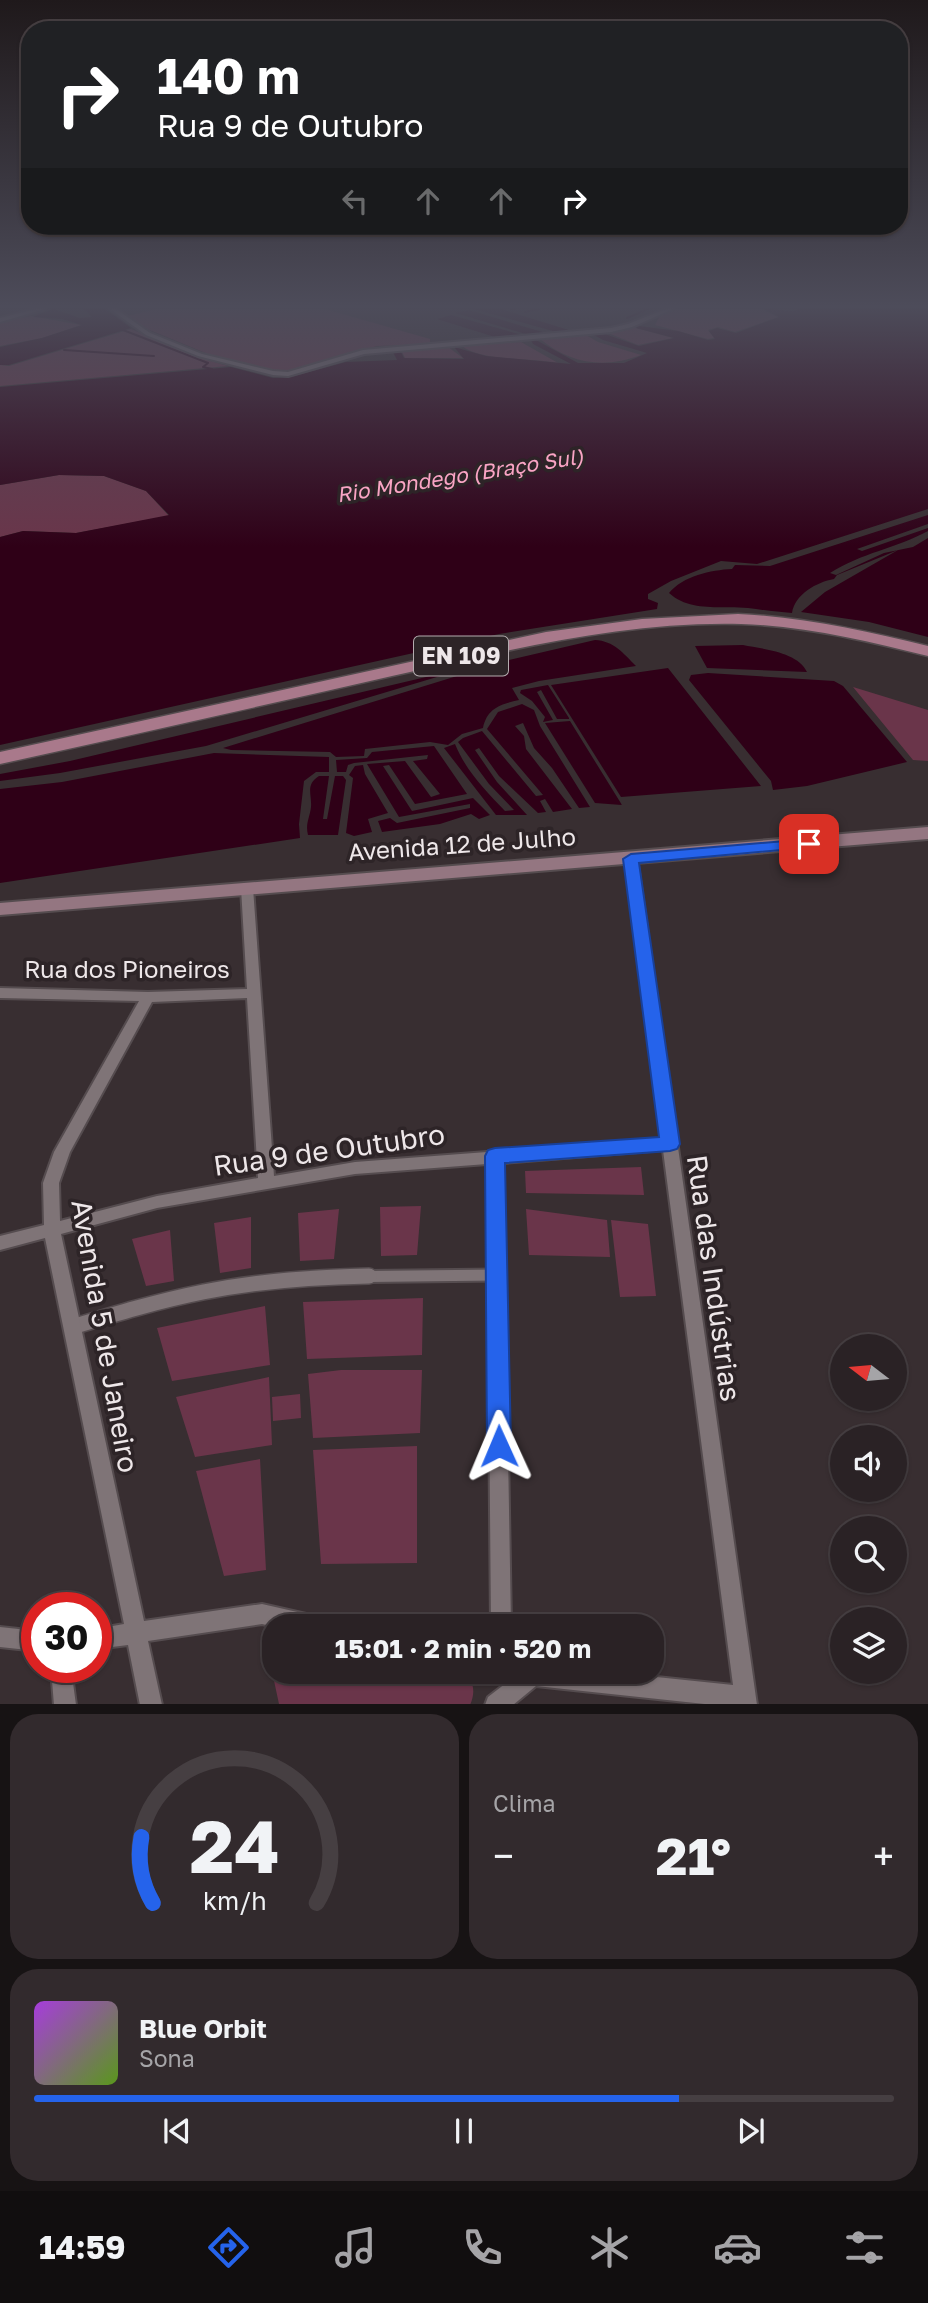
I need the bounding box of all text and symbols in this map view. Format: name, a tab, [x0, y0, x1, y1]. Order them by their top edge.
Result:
text: 140 m	[157, 46, 300, 105]
icon: right	[42, 49, 133, 140]
text: Rua 9 de Outubro	[157, 106, 423, 144]
icon: left	[336, 182, 374, 220]
icon: ahead	[409, 182, 447, 220]
icon: ahead	[482, 182, 520, 220]
icon: right	[555, 182, 593, 220]
water label: Rio Mondego (Braço Sul)	[335, 443, 585, 507]
road number: EN 109	[414, 636, 508, 676]
pin	[779, 814, 839, 874]
street label: Avenida 12 de Julho	[347, 821, 577, 866]
icon: arrive	[790, 825, 828, 863]
street label: Rua dos Pioneiros	[24, 954, 230, 983]
street label: Rua 9 de Outubro	[211, 1117, 447, 1182]
street label: Rua das Indústrias	[681, 1153, 748, 1403]
street label: Avenida 5 de Janeiro	[65, 1197, 146, 1475]
north arrow	[830, 1334, 906, 1410]
map controls	[830, 1334, 907, 1684]
position arrow	[462, 1409, 536, 1483]
button: sound	[830, 1425, 907, 1502]
button: search	[830, 1516, 907, 1593]
speed limit sign: 30	[21, 1592, 112, 1683]
button: layers	[830, 1607, 907, 1684]
text: 15:01 · 2 min · 520 m	[335, 1633, 591, 1664]
text: Clima	[493, 1789, 556, 1817]
text: 24	[190, 1802, 279, 1889]
text: 21°	[656, 1824, 731, 1886]
text: −	[493, 1833, 514, 1878]
text: +	[873, 1833, 894, 1878]
text: km/h	[203, 1884, 266, 1915]
text: Blue Orbit	[139, 2013, 267, 2044]
text: Sona	[139, 2044, 195, 2072]
icon: previous	[158, 2112, 196, 2150]
icon: pause	[445, 2112, 483, 2150]
icon: next	[732, 2112, 770, 2150]
icon: directions	[204, 2223, 253, 2272]
icon: music	[331, 2223, 380, 2272]
icon: phone	[458, 2223, 507, 2272]
icon: climate	[585, 2223, 634, 2272]
icon: car	[713, 2223, 762, 2272]
icon: filters	[840, 2223, 889, 2272]
text: 14:59	[39, 2228, 126, 2266]

